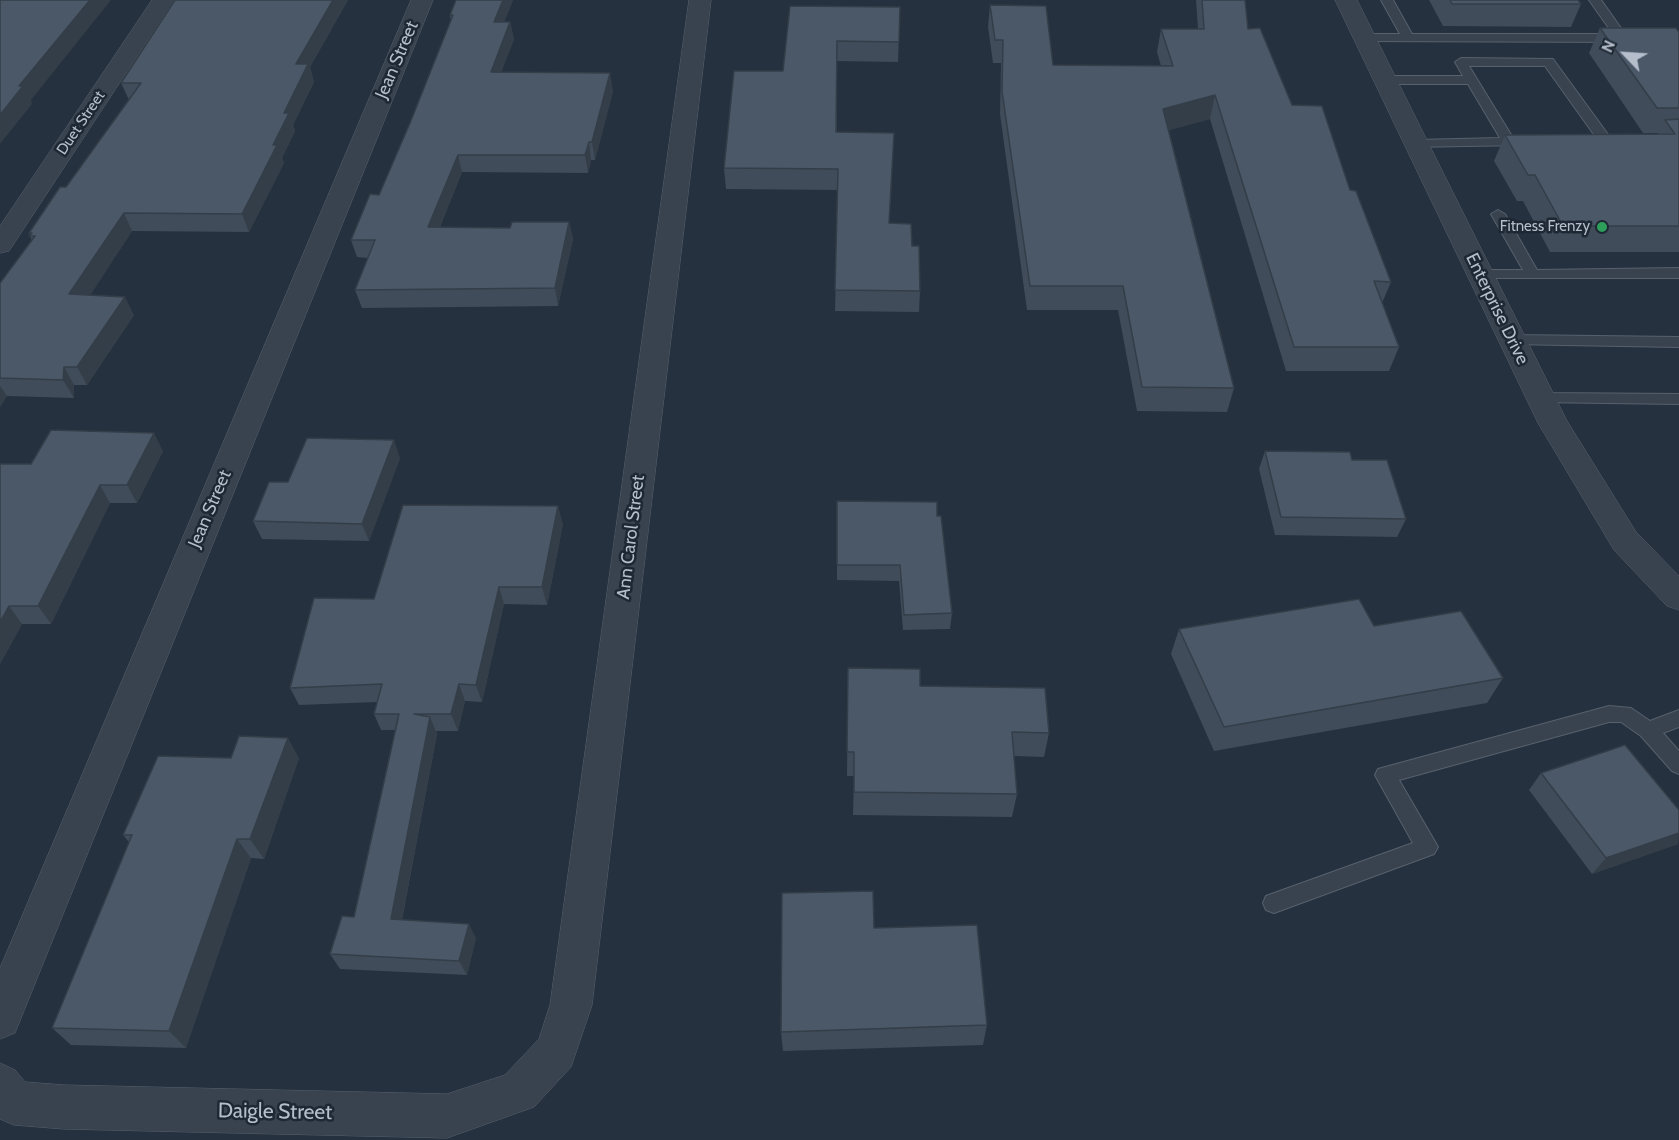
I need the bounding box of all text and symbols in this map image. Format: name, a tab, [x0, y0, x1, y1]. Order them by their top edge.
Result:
street label: Jean Street	[371, 18, 423, 102]
north arrow	[1595, 24, 1655, 84]
text: N	[1597, 37, 1619, 55]
street label: Duet Street	[53, 88, 109, 158]
place label: Fitness Frenzy	[1500, 218, 1590, 236]
marker: Fitness Frenzy	[1595, 220, 1609, 234]
street label: Enterprise Drive	[1461, 250, 1533, 368]
street label: Jean Street	[184, 467, 236, 551]
street label: Ann Carol Street	[613, 474, 649, 600]
street label: Daigle Street	[218, 1098, 332, 1126]

